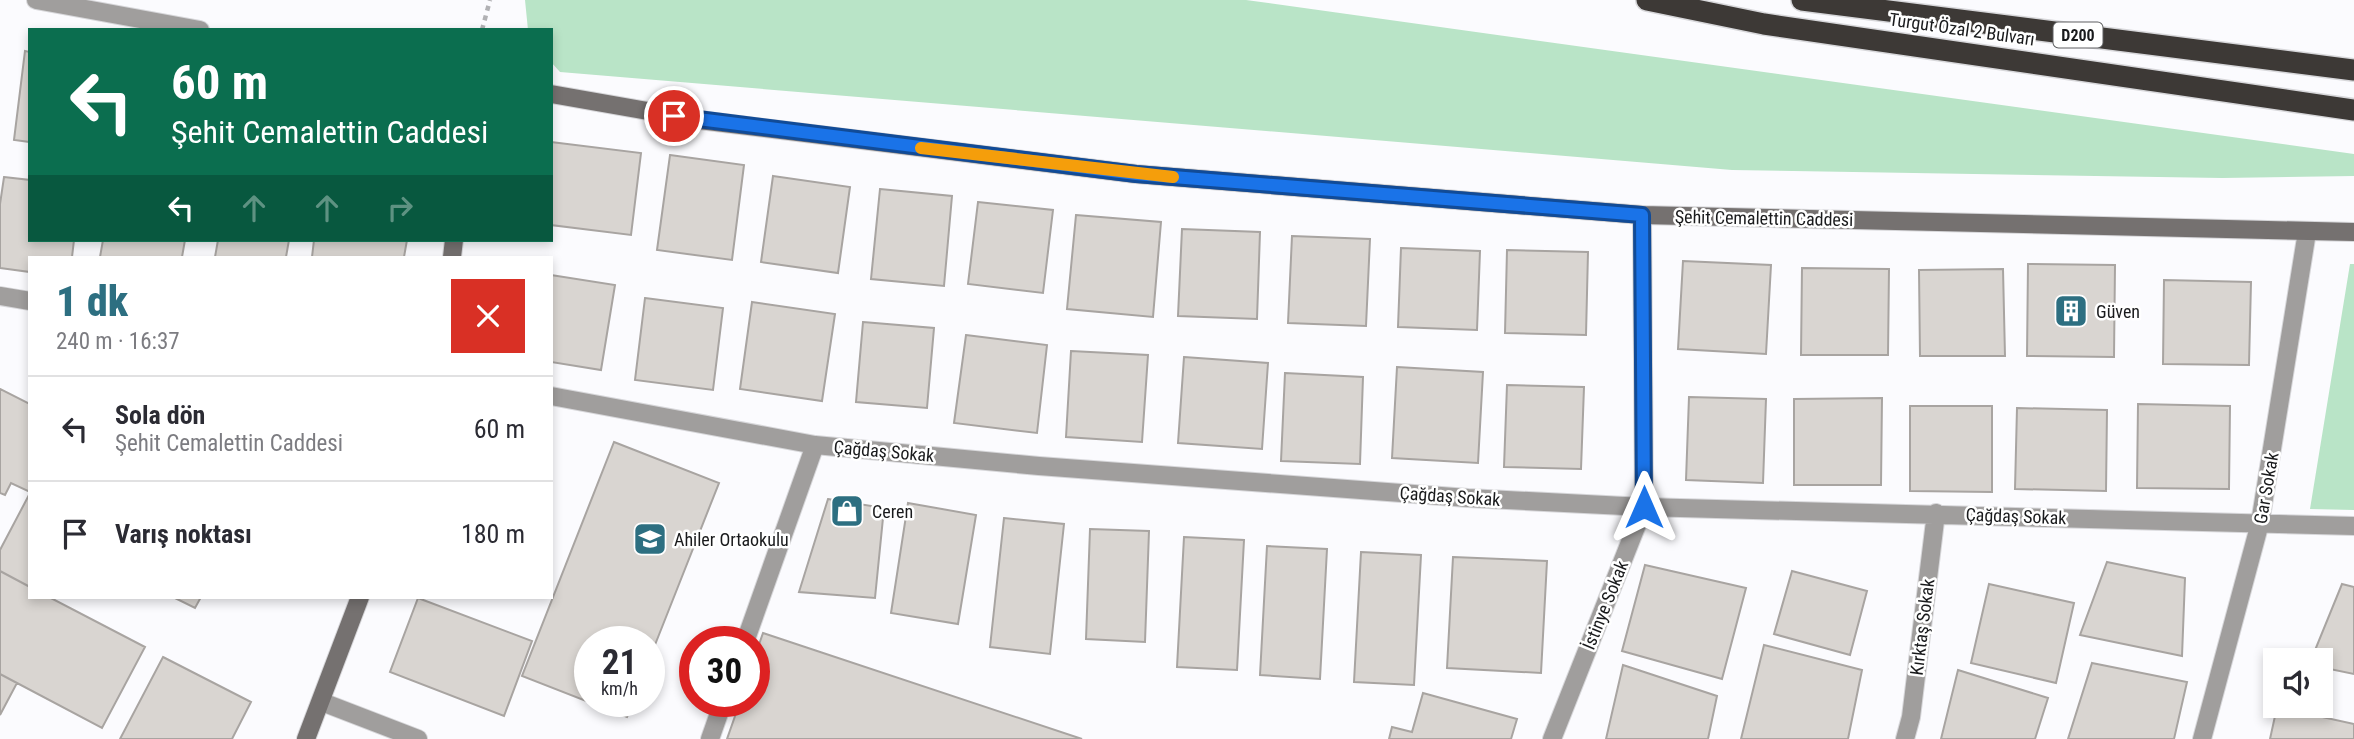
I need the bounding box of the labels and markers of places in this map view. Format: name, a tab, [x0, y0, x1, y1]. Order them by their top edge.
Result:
pin	[644, 86, 704, 146]
building icon: Güven	[2052, 292, 2090, 330]
place label: Güven	[2096, 301, 2140, 322]
shop icon: Ceren	[828, 492, 866, 530]
place label: Ceren	[872, 501, 913, 522]
school or university icon: Ahiler Ortaokulu	[631, 520, 669, 558]
place label: Ahiler Ortaokulu	[674, 529, 789, 550]

